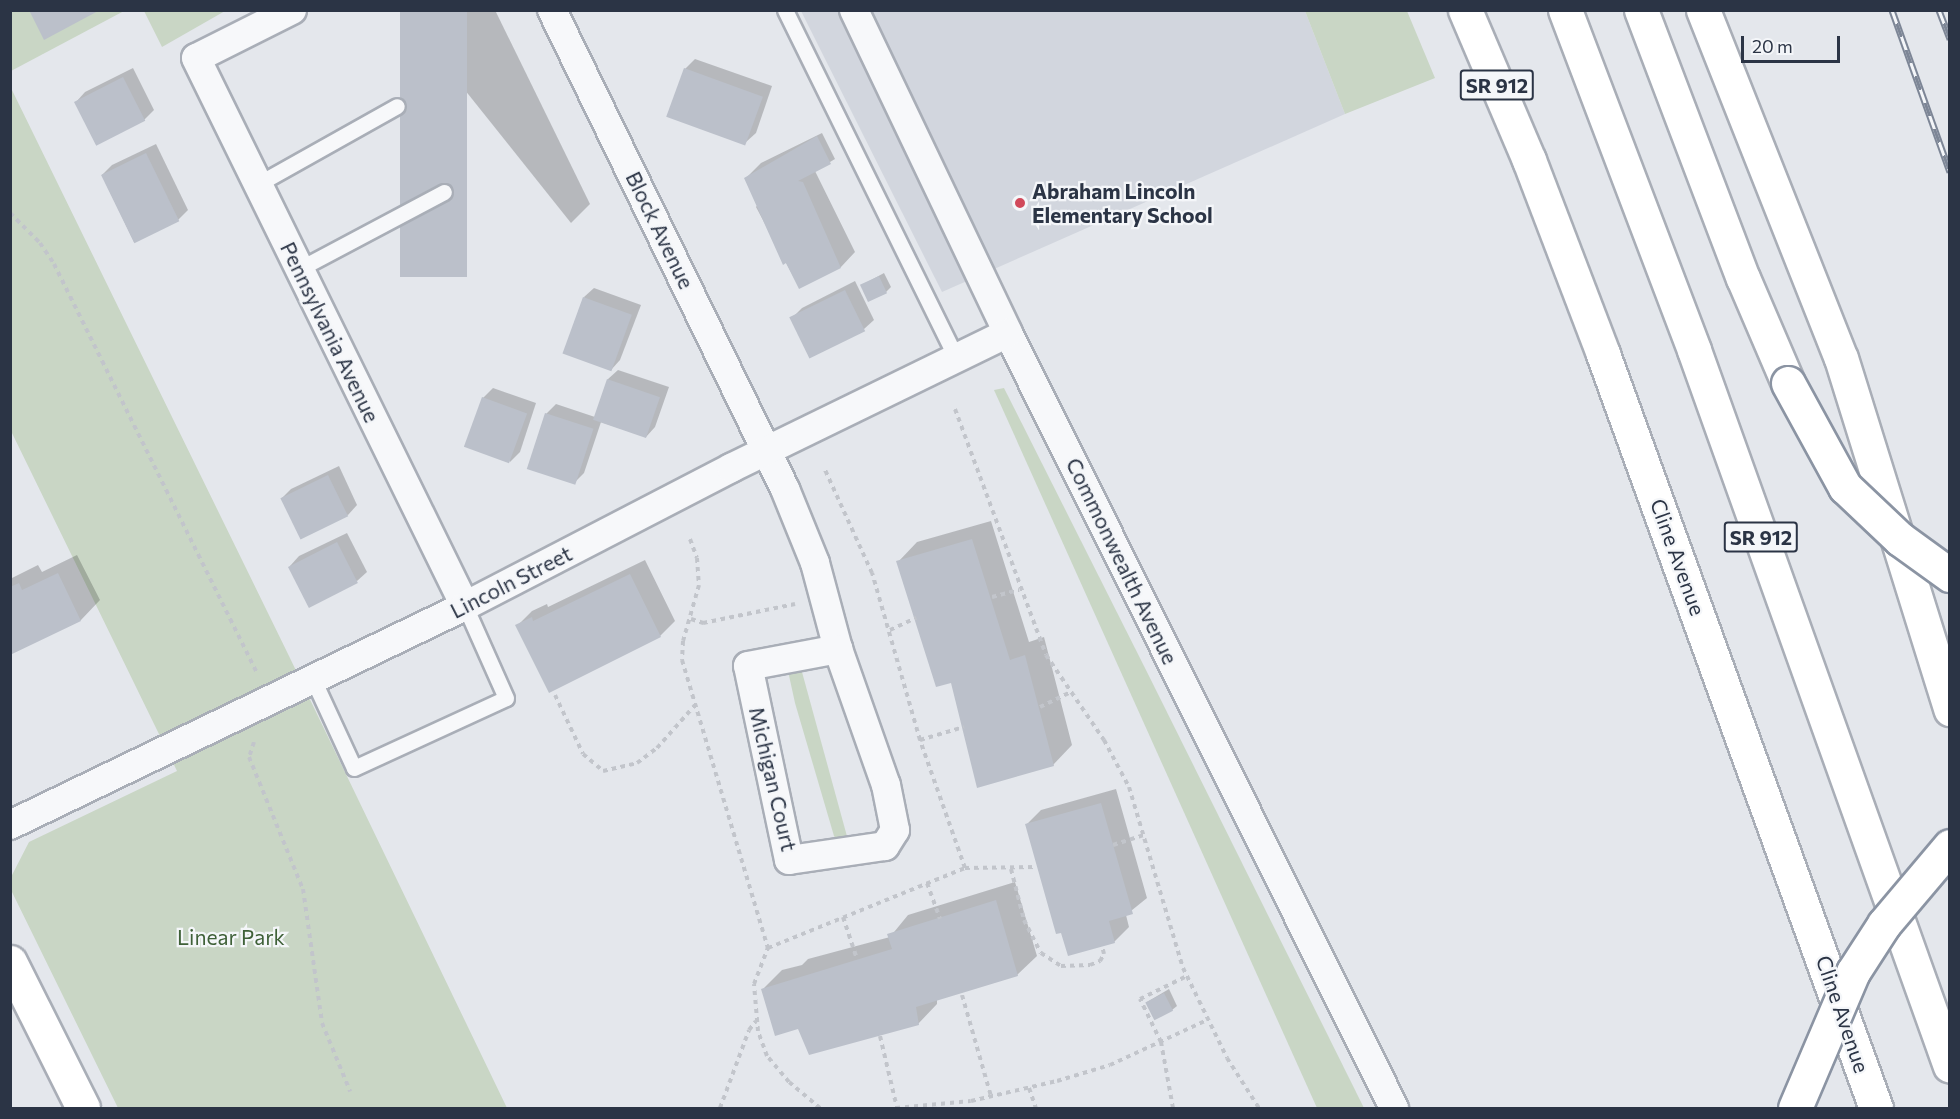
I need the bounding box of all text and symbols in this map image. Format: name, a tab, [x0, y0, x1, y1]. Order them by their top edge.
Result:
scale bar	[1744, 24, 1843, 62]
text: 20 m	[1752, 35, 1793, 57]
road number: SR 912	[1460, 68, 1534, 102]
street label: Block Avenue	[621, 167, 699, 293]
place label: Abraham Lincoln Elementary School	[1032, 178, 1213, 228]
marker: Abraham Lincoln Elementary School	[1013, 196, 1027, 210]
street label: Pennsylvania Avenue	[275, 238, 385, 426]
street label: Commonwealth Avenue	[1061, 454, 1183, 668]
street label: Cline Avenue	[1645, 495, 1711, 619]
road number: SR 912	[1724, 520, 1798, 554]
street label: Lincoln Street	[446, 541, 576, 623]
street label: Michigan Court	[744, 704, 802, 854]
park label: Linear Park	[177, 924, 285, 950]
street label: Cline Avenue	[1811, 952, 1875, 1076]

